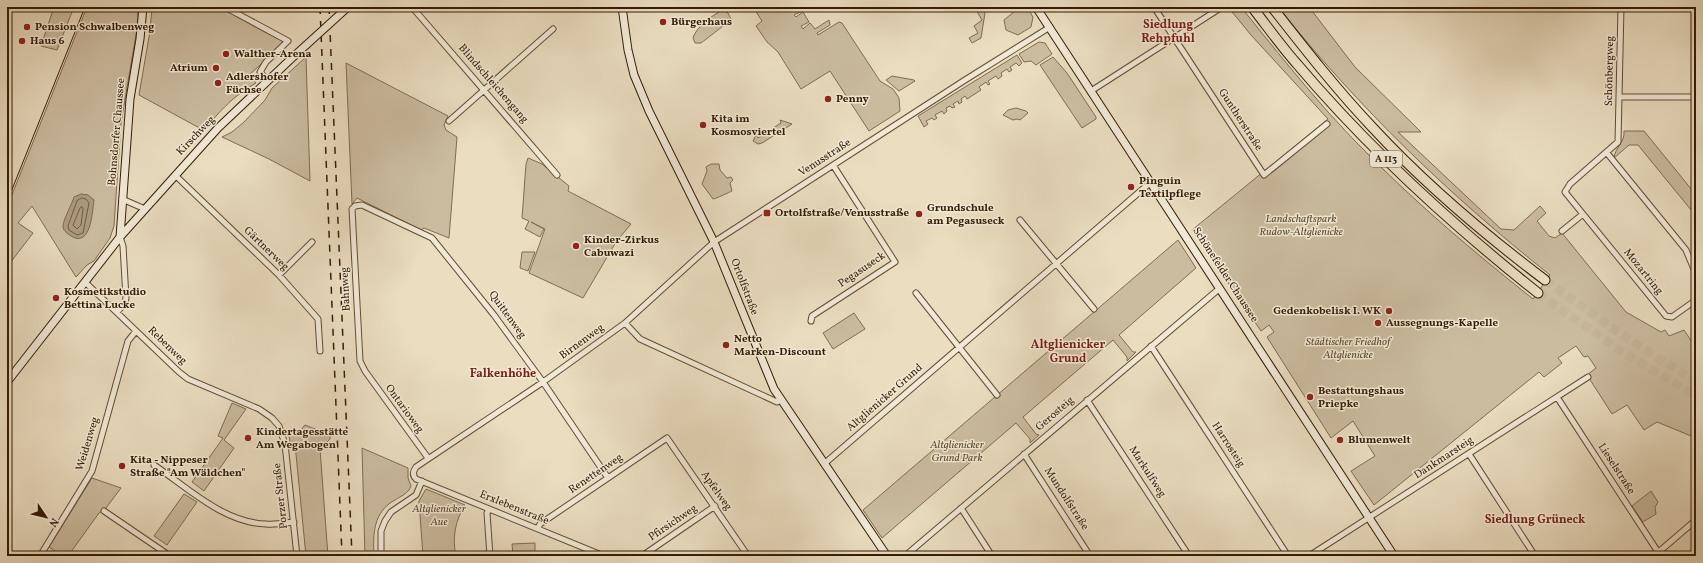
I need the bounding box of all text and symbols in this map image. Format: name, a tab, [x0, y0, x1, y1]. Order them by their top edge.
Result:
place label: Bürgerhaus	[671, 15, 732, 30]
marker: Bürgerhaus	[658, 17, 668, 27]
district label: Siedlung Rehpfuhl	[1141, 17, 1195, 47]
place label: Pension Schwalbenweg	[35, 20, 154, 35]
marker: Pension Schwalbenweg	[22, 22, 32, 32]
place label: Haus 6	[30, 34, 65, 49]
street label: Schönbergweg	[1602, 35, 1618, 106]
marker: Haus 6	[17, 36, 27, 46]
street label: Blindschleichengang	[454, 41, 532, 127]
place label: Walther-Arena	[234, 47, 312, 62]
marker: Walther-Arena	[221, 49, 231, 59]
place label: Atrium	[170, 61, 208, 76]
marker: Atrium	[211, 63, 221, 73]
place label: Adlershofer Füchse	[226, 70, 289, 98]
street label: Bohnsdorfer Chaussee	[105, 77, 129, 187]
marker: Adlershofer Füchse	[213, 78, 223, 88]
street label: Guntherstraße	[1214, 86, 1266, 154]
place label: Penny	[836, 92, 869, 107]
marker: Penny	[823, 94, 833, 104]
place label: Kita im Kosmosviertel	[711, 112, 786, 140]
street label: Kirschweg	[173, 113, 219, 159]
marker: Kita im Kosmosviertel	[698, 120, 708, 130]
street label: Venusstraße	[796, 135, 854, 181]
road number: A 113	[1370, 151, 1402, 167]
place label: Pinguin Textilpflege	[1139, 174, 1201, 202]
marker: Pinguin Textilpflege	[1126, 182, 1136, 192]
place label: Grundschule am Pegasuseck	[927, 201, 1005, 229]
place label: Ortolfstraße/Venusstraße	[775, 206, 909, 221]
marker: Ortolfstraße/Venusstraße	[762, 208, 772, 218]
marker: Grundschule am Pegasuseck	[914, 209, 924, 219]
park label: Landschaftspark Rudow-Altglienicke	[1259, 212, 1343, 240]
street label: Gärtnerweg	[240, 224, 292, 275]
street label: Schönefelder Chaussee	[1189, 225, 1261, 325]
place label: Kinder-Zirkus Cabuwazi	[584, 233, 659, 261]
marker: Kinder-Zirkus Cabuwazi	[571, 241, 581, 251]
street label: Mozartring	[1620, 246, 1667, 299]
street label: Pegasuseck	[835, 249, 889, 291]
street label: Ortolfstraße	[726, 256, 762, 318]
street label: Bahnweg	[337, 266, 355, 311]
place label: Kosmetikstudio Bettina Lucke	[64, 285, 146, 313]
street label: Quittenweg	[485, 288, 530, 342]
marker: Kosmetikstudio Bettina Lucke	[51, 293, 61, 303]
place label: Gedenkobelisk I. WK	[1273, 304, 1381, 319]
marker: Gedenkobelisk I. WK	[1384, 306, 1394, 316]
place label: Aussegnungs-Kapelle	[1386, 316, 1498, 331]
marker: Aussegnungs-Kapelle	[1373, 318, 1383, 328]
street label: Birnenweg	[557, 320, 608, 363]
street label: Rebenweg	[144, 324, 190, 369]
place label: Netto Marken-Discount	[734, 332, 826, 360]
park label: Städtischer Friedhof Altglienicke	[1306, 335, 1393, 363]
district label: Altglienicker Grund	[1031, 337, 1105, 367]
marker: Netto Marken-Discount	[721, 340, 731, 350]
street label: Altglienicker Grund	[844, 361, 926, 435]
district label: Falkenhöhe	[470, 366, 536, 382]
street label: Ontarioweg	[381, 382, 427, 437]
place label: Bestattungshaus Priepke	[1318, 384, 1404, 412]
marker: Bestattungshaus Priepke	[1305, 392, 1315, 402]
street label: Gerosteig	[1033, 393, 1078, 435]
street label: Weidenweg	[73, 415, 103, 473]
street label: Harrosteig	[1208, 419, 1249, 471]
place label: Kindertagesstätte Am Wegabogen	[256, 425, 348, 453]
marker: Kindertagesstätte Am Wegabogen	[243, 433, 253, 443]
place label: Blumenwelt	[1348, 433, 1411, 448]
street label: Dankmarsteig	[1411, 433, 1477, 483]
marker: Blumenwelt	[1335, 435, 1345, 445]
park label: Altglienicker Grund Park	[929, 438, 985, 466]
street label: Lieselstraße	[1594, 440, 1638, 498]
street label: Markulfweg	[1125, 443, 1170, 501]
street label: Renettenweg	[566, 450, 626, 498]
place label: Kita - Nippeser Straße "Am Wäldchen"	[130, 453, 246, 481]
marker: Kita - Nippeser Straße "Am Wäldchen"	[117, 461, 127, 471]
street label: Porzer Straße	[270, 462, 292, 530]
street label: Mundolfstraße	[1040, 465, 1092, 533]
street label: Apfelweg	[697, 468, 735, 514]
street label: Erxlebenstraße	[477, 487, 551, 529]
north arrow	[26, 497, 66, 537]
street label: Pfirsichweg	[646, 501, 701, 545]
park label: Altglienicker Aue	[411, 502, 467, 530]
district label: Siedlung Grüneck	[1485, 512, 1586, 528]
text: N	[45, 514, 61, 529]

